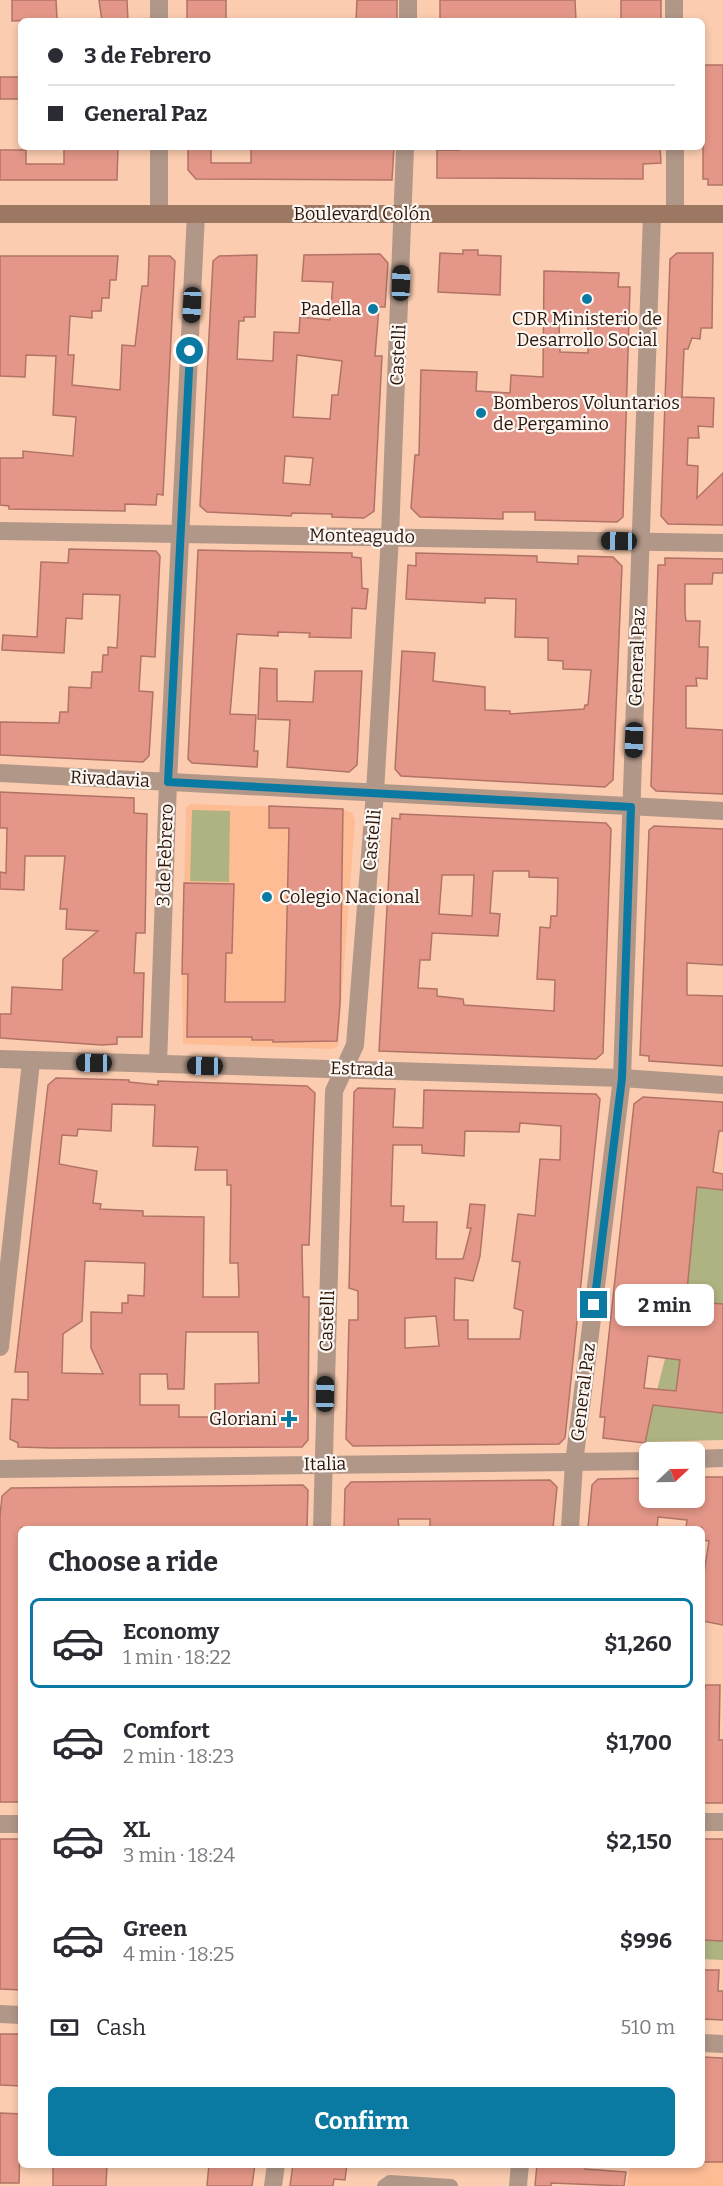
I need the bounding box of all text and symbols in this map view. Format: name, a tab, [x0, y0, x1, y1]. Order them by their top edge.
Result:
text: 3 de Febrero	[84, 42, 211, 69]
text: General Paz	[84, 100, 207, 127]
street label: Boulevard Colón	[294, 203, 431, 225]
car	[391, 265, 411, 301]
car	[182, 287, 202, 323]
marker: CDR Ministerio de Desarrollo Social	[580, 292, 594, 306]
place label: Padella	[300, 298, 361, 320]
marker: Padella	[366, 302, 380, 316]
place label: CDR Ministerio de Desarrollo Social	[512, 308, 662, 351]
street label: Castelli	[385, 324, 411, 386]
route start	[176, 337, 203, 364]
place label: Bomberos Voluntarios de Pergamino	[493, 392, 680, 435]
marker: Bomberos Voluntarios de Pergamino	[474, 406, 488, 420]
street label: Monteagudo	[309, 524, 415, 548]
car	[601, 532, 637, 550]
street label: General Paz	[624, 607, 650, 707]
car	[624, 722, 644, 758]
street label: Rivadavia	[70, 766, 151, 792]
street label: 3 de Febrero	[152, 803, 178, 907]
street label: Castelli	[358, 808, 386, 872]
place label: Colegio Nacional	[279, 886, 420, 908]
marker: Colegio Nacional	[260, 890, 274, 904]
car	[76, 1054, 112, 1072]
car	[187, 1057, 223, 1075]
street label: Estrada	[330, 1057, 394, 1081]
callout: 2 min	[615, 1284, 714, 1326]
street label: Castelli	[315, 1290, 339, 1352]
route end	[580, 1291, 607, 1318]
text: 2 min	[638, 1293, 691, 1317]
street label: General Paz	[566, 1341, 600, 1443]
car	[316, 1376, 334, 1412]
place label: Gloriani	[209, 1408, 277, 1430]
marker: Gloriani	[282, 1412, 296, 1426]
north arrow	[639, 1442, 705, 1508]
map controls	[639, 1442, 705, 1508]
street label: Italia	[303, 1453, 347, 1475]
text: Choose a ride	[48, 1546, 218, 1578]
icon: car	[51, 1616, 105, 1670]
text: Economy	[123, 1618, 219, 1645]
text: $1,260	[604, 1630, 672, 1657]
text: 1 min · 18:22	[123, 1645, 231, 1669]
icon: car	[51, 1715, 105, 1769]
text: Comfort	[123, 1717, 210, 1744]
text: $1,700	[606, 1729, 672, 1756]
text: 2 min · 18:23	[123, 1744, 234, 1768]
icon: car	[51, 1814, 105, 1868]
text: XL	[123, 1816, 150, 1843]
text: $2,150	[606, 1828, 672, 1855]
text: 3 min · 18:24	[123, 1843, 235, 1867]
icon: car	[51, 1913, 105, 1967]
text: Green	[123, 1915, 187, 1942]
text: $996	[620, 1927, 672, 1954]
text: 4 min · 18:25	[123, 1942, 235, 1966]
icon: cash	[48, 2011, 81, 2044]
text: Cash	[96, 2014, 146, 2041]
text: 510 m	[621, 2015, 675, 2039]
button: Confirm	[48, 2087, 675, 2156]

